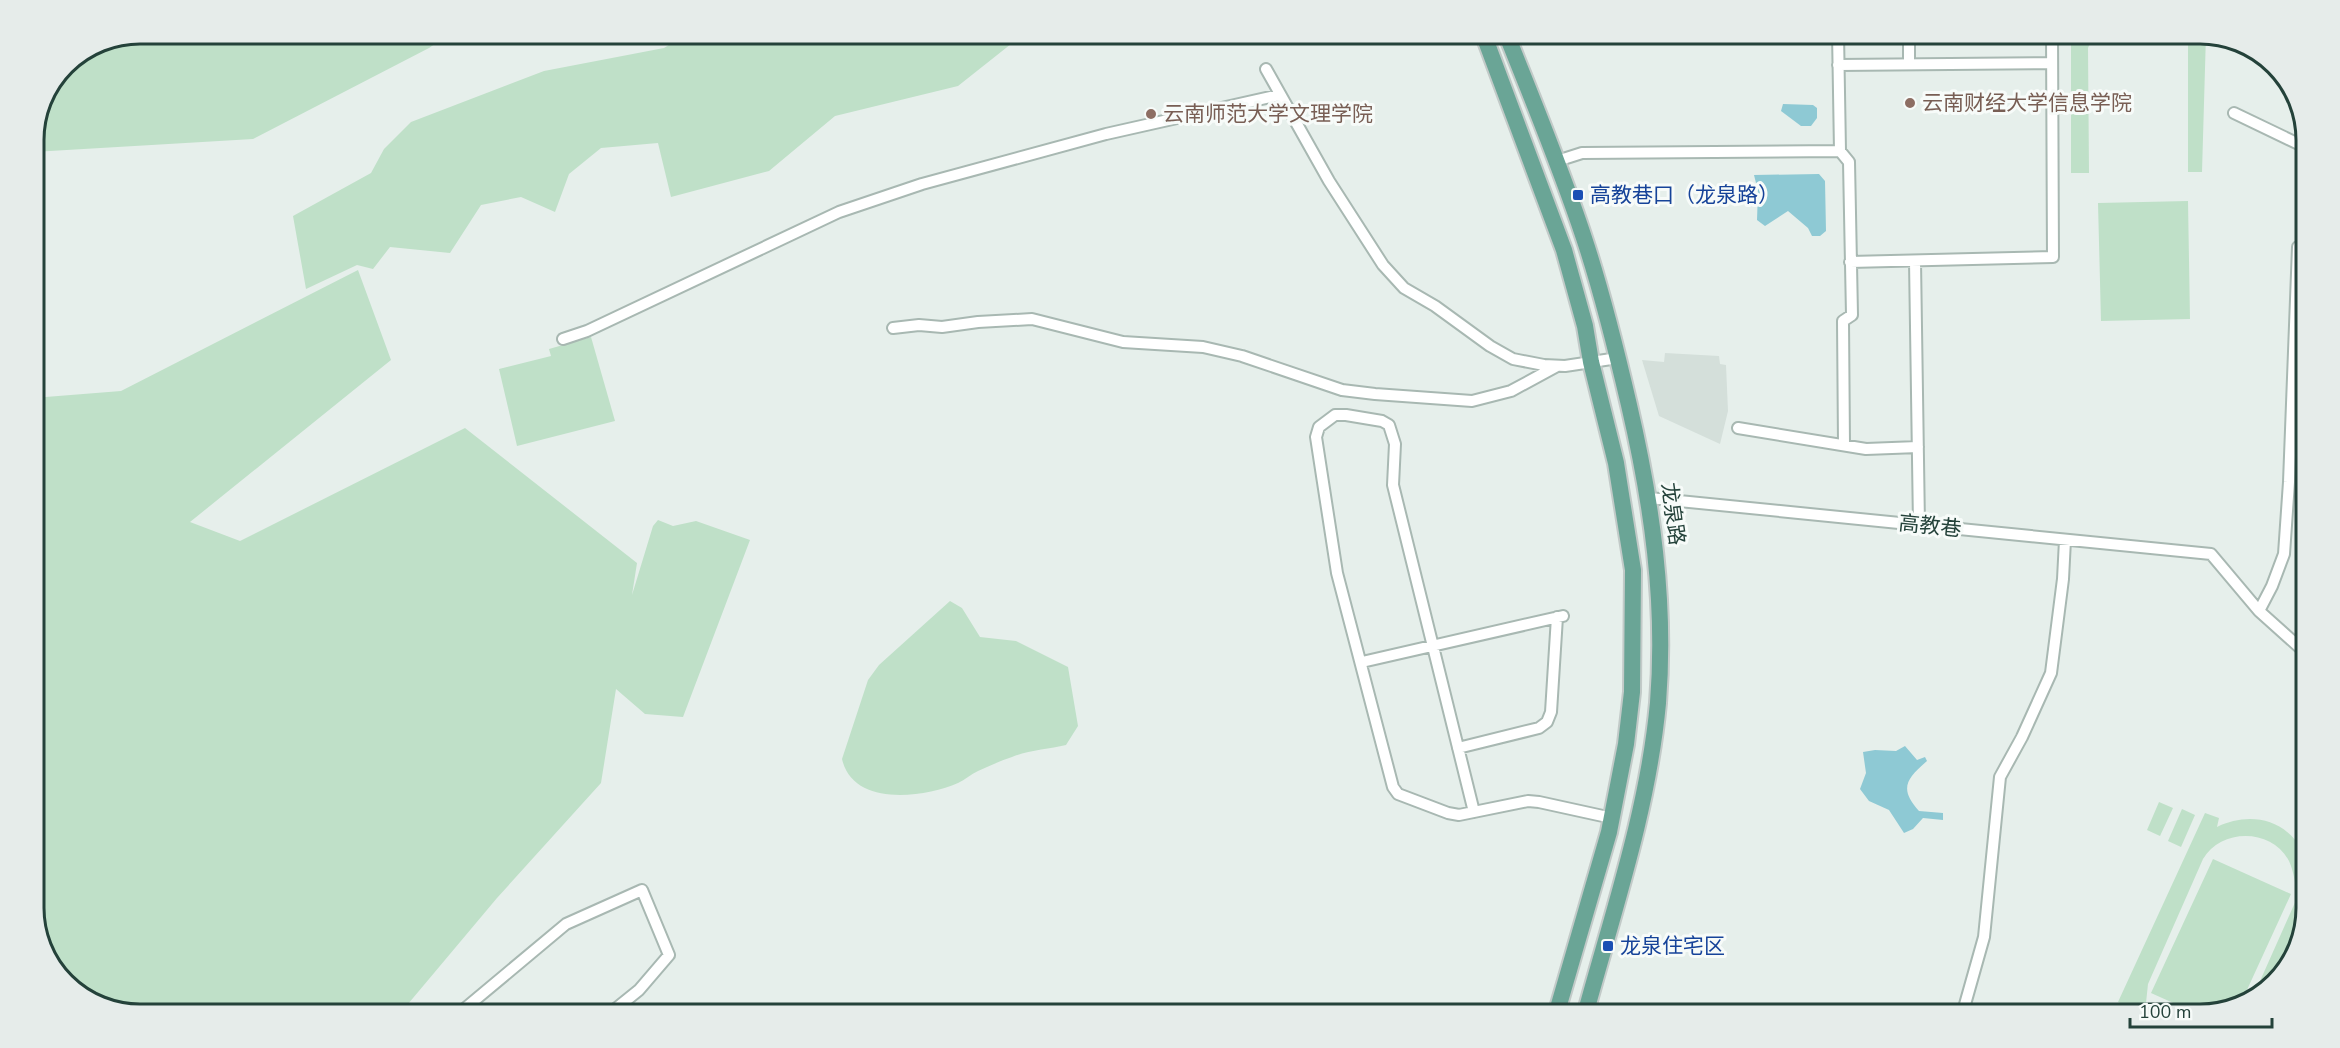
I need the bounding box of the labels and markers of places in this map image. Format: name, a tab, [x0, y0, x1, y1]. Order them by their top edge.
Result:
place label: 云南财经大学信息学院	[1922, 89, 2132, 117]
marker: 云南财经大学信息学院	[1903, 96, 1917, 110]
place label: 云南师范大学文理学院	[1163, 100, 1373, 128]
marker: 云南师范大学文理学院	[1144, 107, 1158, 121]
place label: 高教巷口（龙泉路）	[1590, 181, 1779, 209]
marker: 高教巷口（龙泉路）	[1571, 188, 1585, 202]
place label: 龙泉住宅区	[1620, 932, 1725, 960]
marker: 龙泉住宅区	[1601, 939, 1615, 953]

